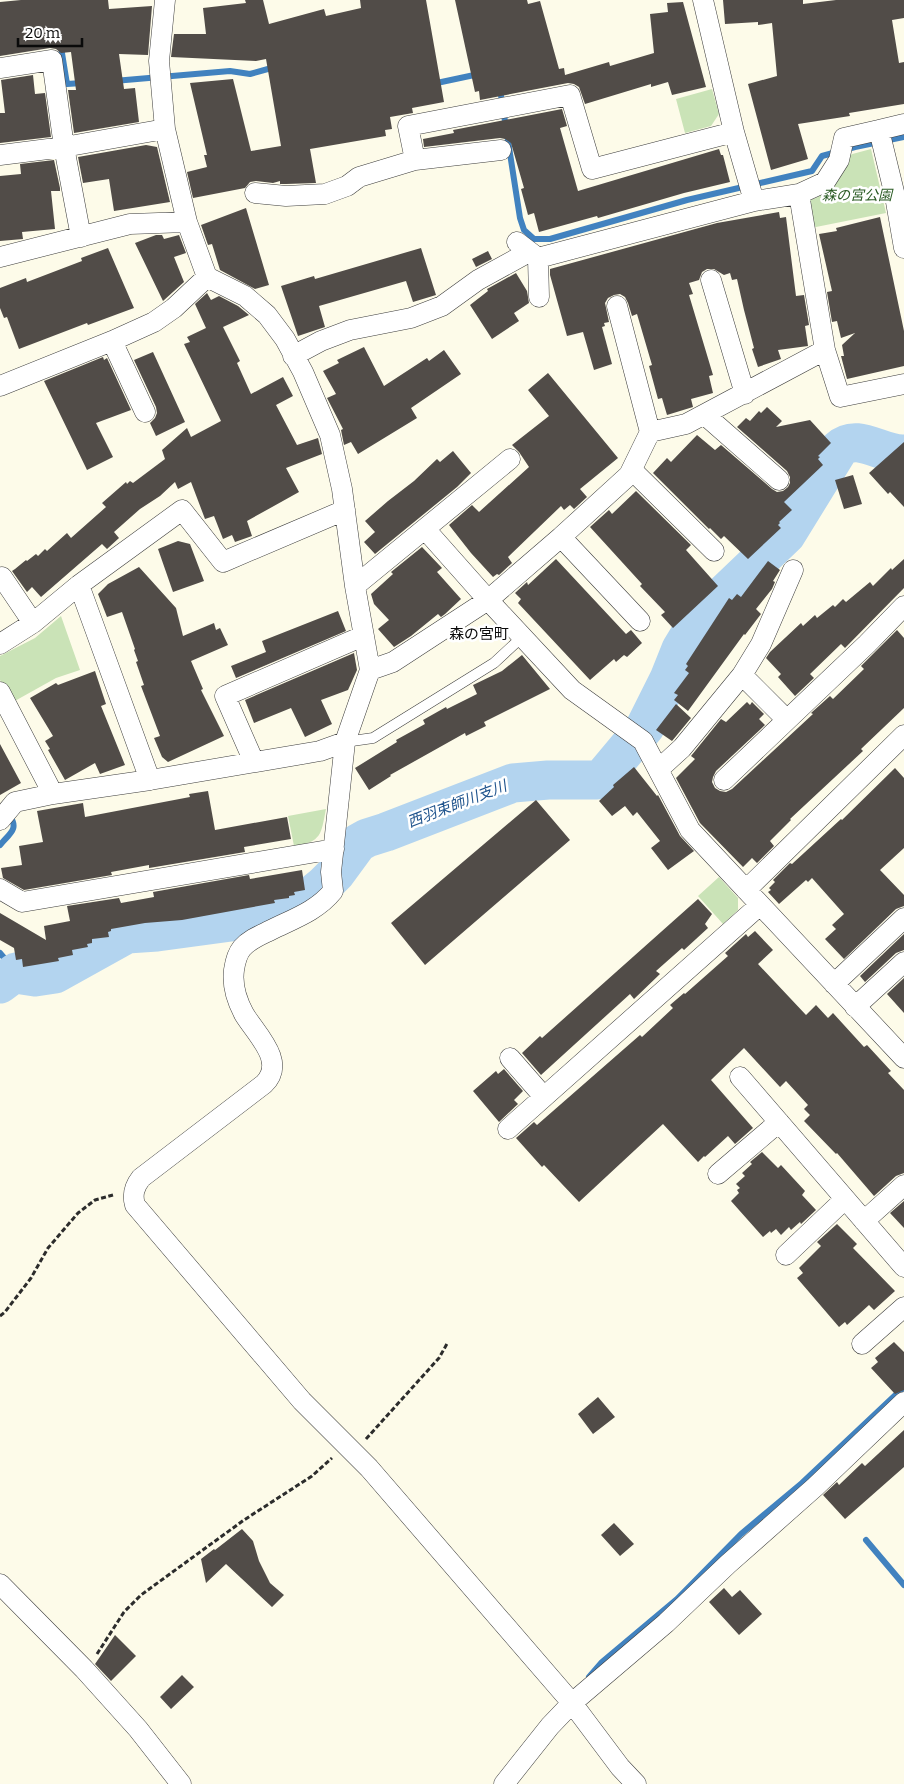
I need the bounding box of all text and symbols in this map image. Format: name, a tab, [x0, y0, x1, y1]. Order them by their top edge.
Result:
scale bar	[18, 15, 81, 47]
text: 20 m	[25, 24, 61, 42]
park label: 森の宮公園	[822, 187, 894, 204]
district label: 森の宮町	[449, 625, 509, 643]
water label: 西羽束師川支川	[405, 776, 511, 831]

